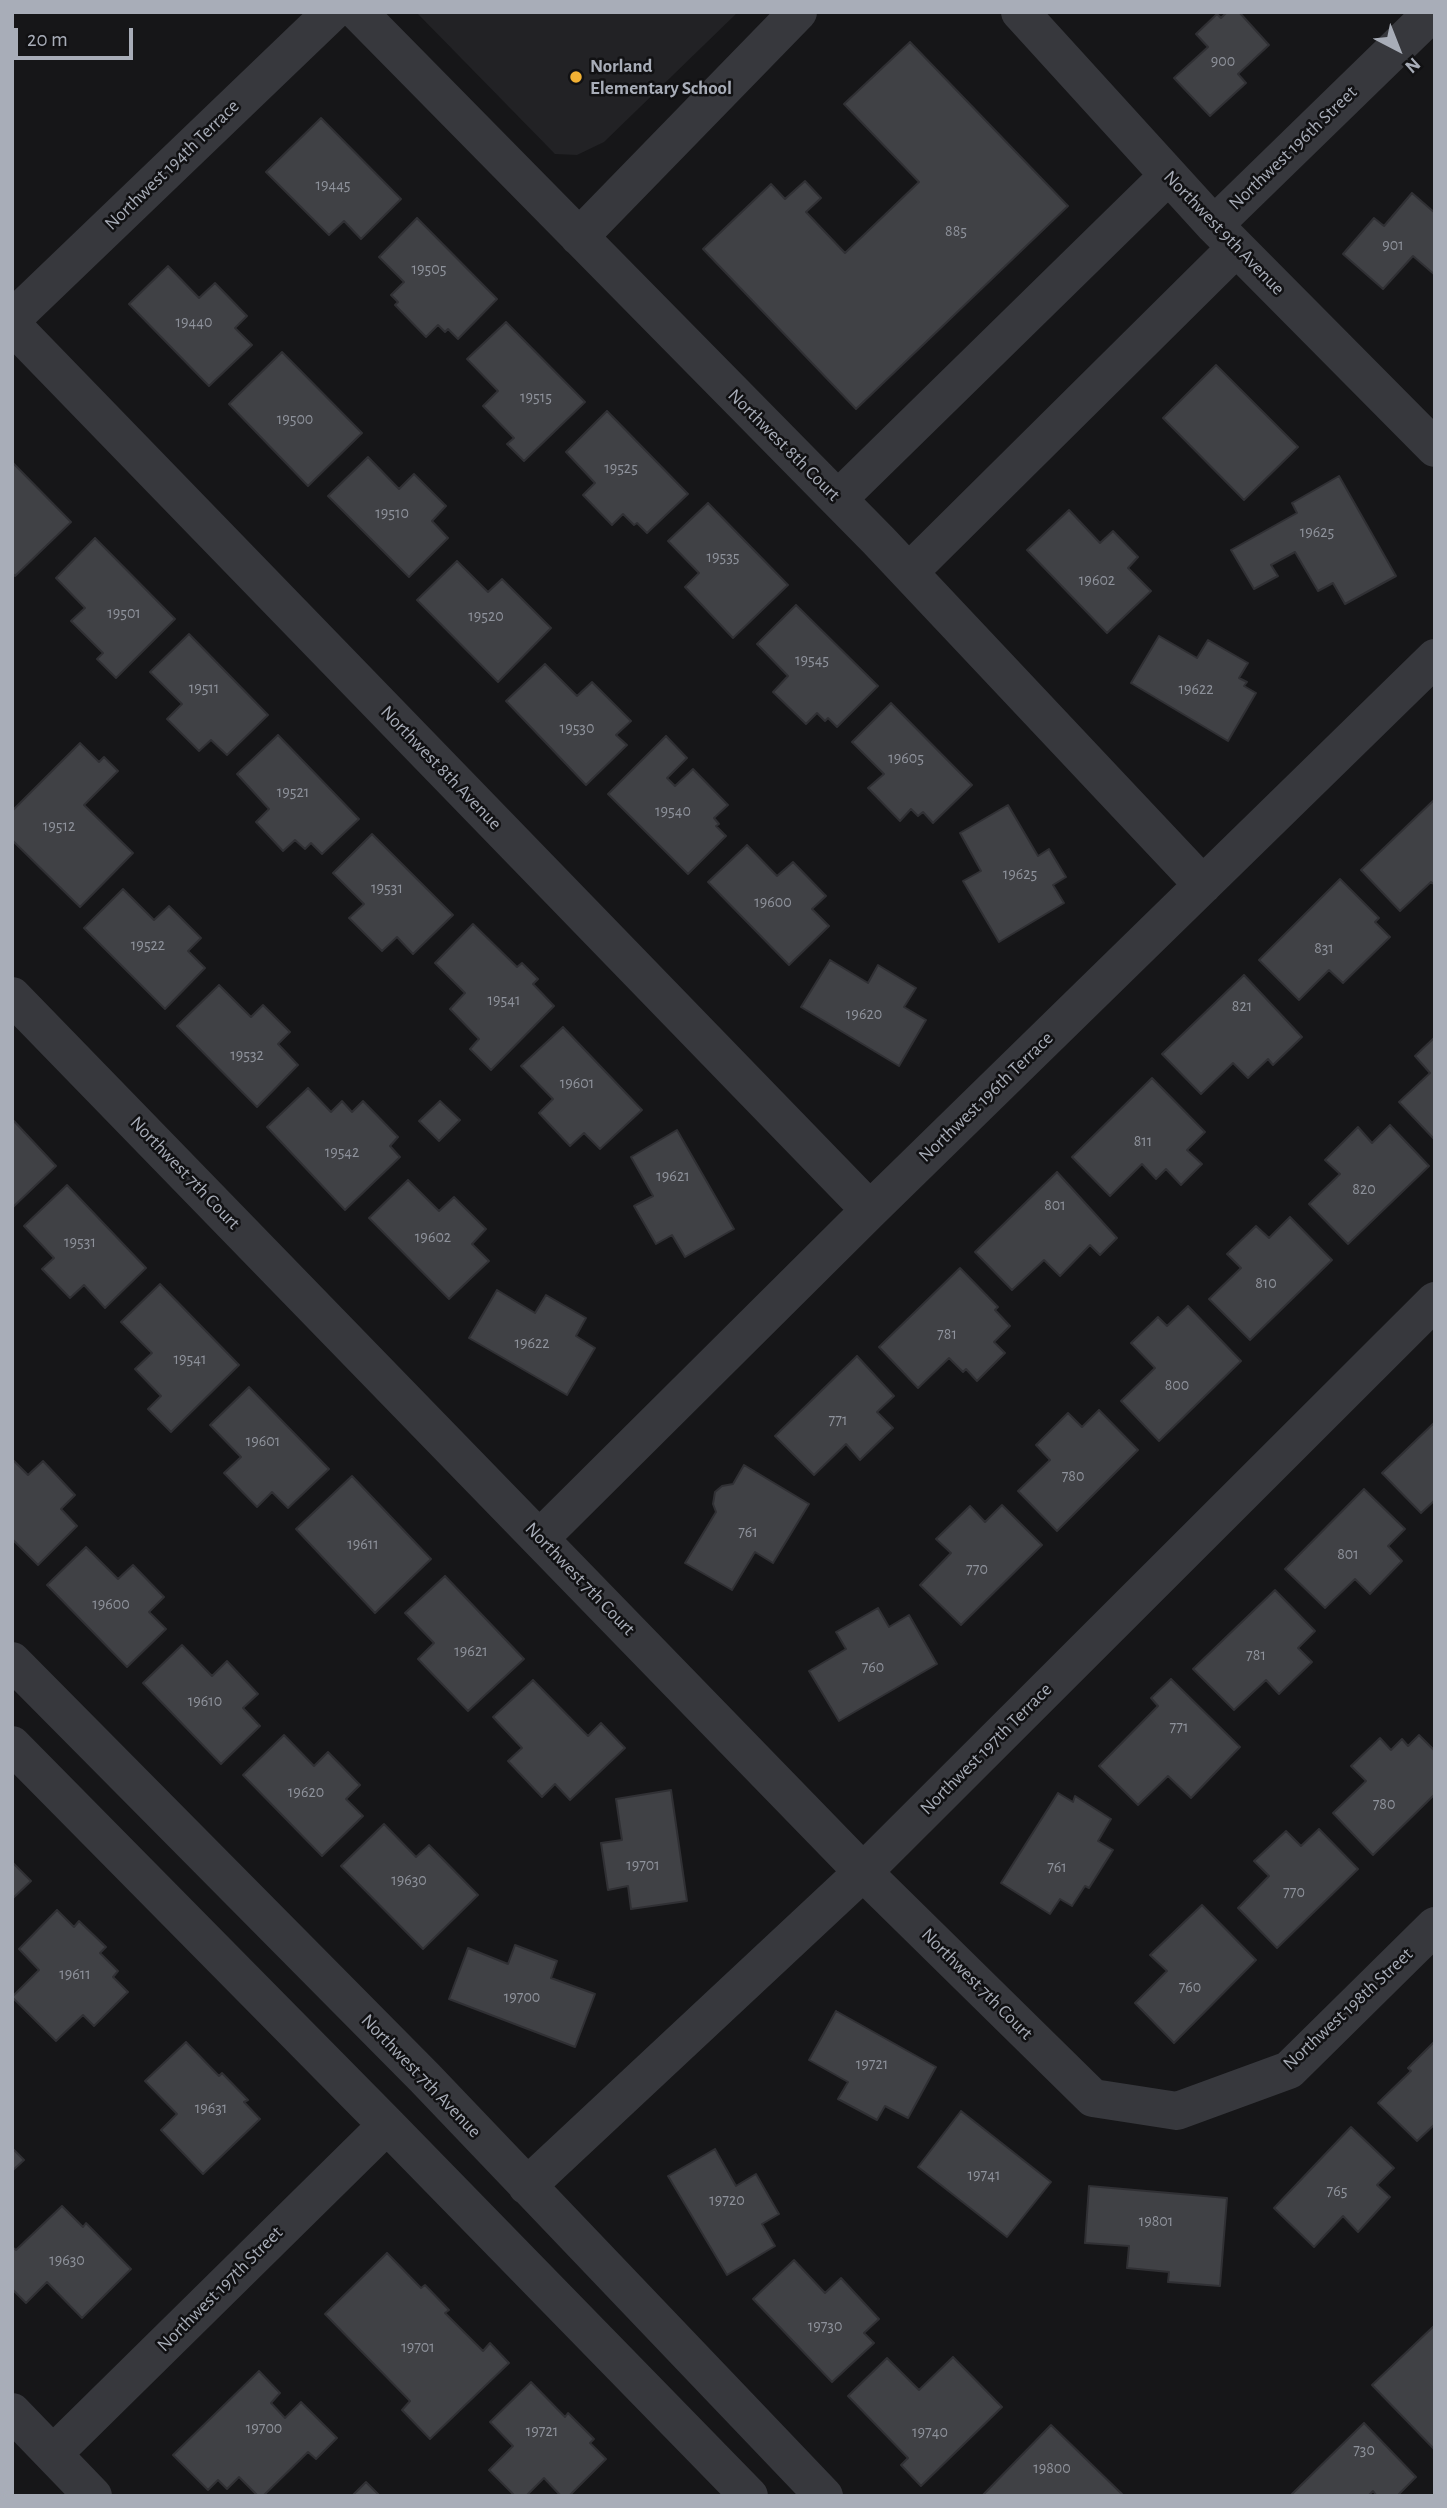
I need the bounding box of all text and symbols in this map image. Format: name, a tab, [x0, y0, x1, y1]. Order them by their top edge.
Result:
scale bar	[18, 14, 136, 58]
north arrow	[1363, 14, 1433, 84]
text: 20 m	[27, 29, 68, 50]
house number: 900	[1211, 51, 1235, 71]
text: N	[1401, 53, 1424, 76]
place label: Norland Elementary School	[590, 55, 732, 99]
marker: Norland Elementary School	[568, 69, 584, 85]
street label: Northwest 196th Street	[1224, 81, 1362, 215]
street label: Northwest 194th Terrace	[100, 95, 244, 235]
street label: Northwest 9th Avenue	[1159, 166, 1289, 300]
house number: 19445	[315, 175, 351, 195]
house number: 885	[945, 221, 967, 241]
house number: 901	[1382, 235, 1404, 255]
house number: 19505	[412, 259, 446, 279]
house number: 19440	[176, 312, 212, 332]
street label: Northwest 8th Court	[723, 384, 845, 506]
house number: 19515	[520, 387, 552, 407]
house number: 19500	[277, 409, 313, 429]
house number: 19525	[604, 458, 638, 478]
house number: 19510	[375, 503, 409, 523]
house number: 19625	[1300, 522, 1334, 542]
house number: 19535	[707, 547, 739, 567]
house number: 19602	[1079, 570, 1115, 590]
house number: 19501	[107, 603, 141, 623]
house number: 19520	[468, 606, 504, 626]
house number: 19545	[795, 650, 829, 670]
house number: 19511	[189, 678, 219, 698]
house number: 19622	[1178, 679, 1214, 699]
street label: Northwest 8th Avenue	[376, 701, 506, 835]
house number: 19530	[560, 718, 594, 738]
house number: 19605	[888, 748, 924, 768]
house number: 19521	[277, 782, 309, 802]
house number: 19540	[655, 801, 691, 821]
house number: 19512	[43, 816, 75, 836]
house number: 19625	[1003, 864, 1037, 884]
house number: 19531	[371, 878, 403, 898]
house number: 19600	[754, 892, 792, 912]
house number: 19522	[131, 935, 165, 955]
house number: 831	[1314, 938, 1334, 958]
house number: 19541	[488, 990, 520, 1010]
house number: 821	[1232, 996, 1252, 1016]
house number: 19620	[846, 1004, 882, 1024]
street label: Northwest 196th Terrace	[914, 1027, 1058, 1167]
house number: 19532	[230, 1045, 264, 1065]
house number: 19601	[560, 1073, 594, 1093]
street label: Northwest 7th Court	[125, 1112, 245, 1234]
house number: 811	[1134, 1131, 1152, 1151]
house number: 19542	[325, 1142, 359, 1162]
house number: 19621	[656, 1166, 690, 1186]
house number: 820	[1352, 1179, 1376, 1199]
house number: 801	[1044, 1195, 1066, 1215]
house number: 19602	[415, 1227, 451, 1247]
house number: 19531	[64, 1232, 96, 1252]
house number: 810	[1255, 1273, 1277, 1293]
house number: 781	[937, 1324, 957, 1344]
house number: 19622	[514, 1333, 550, 1353]
house number: 19541	[174, 1349, 206, 1369]
house number: 800	[1165, 1375, 1189, 1395]
house number: 771	[829, 1410, 847, 1430]
house number: 19601	[246, 1431, 280, 1451]
house number: 780	[1062, 1466, 1084, 1486]
street label: Northwest 7th Court	[520, 1518, 640, 1640]
house number: 761	[738, 1522, 758, 1542]
house number: 19611	[347, 1534, 379, 1554]
house number: 801	[1337, 1544, 1359, 1564]
house number: 770	[966, 1559, 988, 1579]
house number: 19600	[92, 1594, 130, 1614]
house number: 19621	[454, 1641, 488, 1661]
house number: 781	[1246, 1645, 1266, 1665]
house number: 760	[862, 1657, 884, 1677]
street label: Northwest 197th Terrace	[915, 1678, 1057, 1820]
house number: 19610	[188, 1691, 222, 1711]
house number: 771	[1170, 1717, 1188, 1737]
house number: 19620	[288, 1782, 324, 1802]
house number: 780	[1373, 1794, 1395, 1814]
house number: 19701	[626, 1855, 660, 1875]
house number: 761	[1047, 1857, 1067, 1877]
house number: 19630	[391, 1870, 427, 1890]
house number: 770	[1283, 1882, 1305, 1902]
street label: Northwest 7th Court	[916, 1923, 1038, 2045]
street label: Northwest 198th Street	[1278, 1943, 1418, 2075]
house number: 19611	[59, 1964, 91, 1984]
house number: 760	[1179, 1977, 1201, 1997]
house number: 19700	[504, 1987, 540, 2007]
street label: Northwest 7th Avenue	[356, 2009, 486, 2143]
house number: 19721	[856, 2054, 888, 2074]
house number: 19631	[195, 2098, 227, 2118]
house number: 19741	[968, 2165, 1000, 2185]
house number: 765	[1327, 2181, 1347, 2201]
house number: 19720	[709, 2190, 745, 2210]
house number: 19801	[1139, 2211, 1173, 2231]
street label: Northwest 197th Street	[152, 2221, 288, 2357]
house number: 19630	[49, 2250, 85, 2270]
house number: 19730	[808, 2316, 842, 2336]
house number: 19701	[401, 2337, 435, 2357]
house number: 19700	[246, 2418, 282, 2438]
house number: 19721	[526, 2421, 558, 2441]
house number: 19740	[912, 2422, 948, 2442]
house number: 730	[1353, 2440, 1375, 2460]
house number: 19800	[1033, 2458, 1071, 2478]

